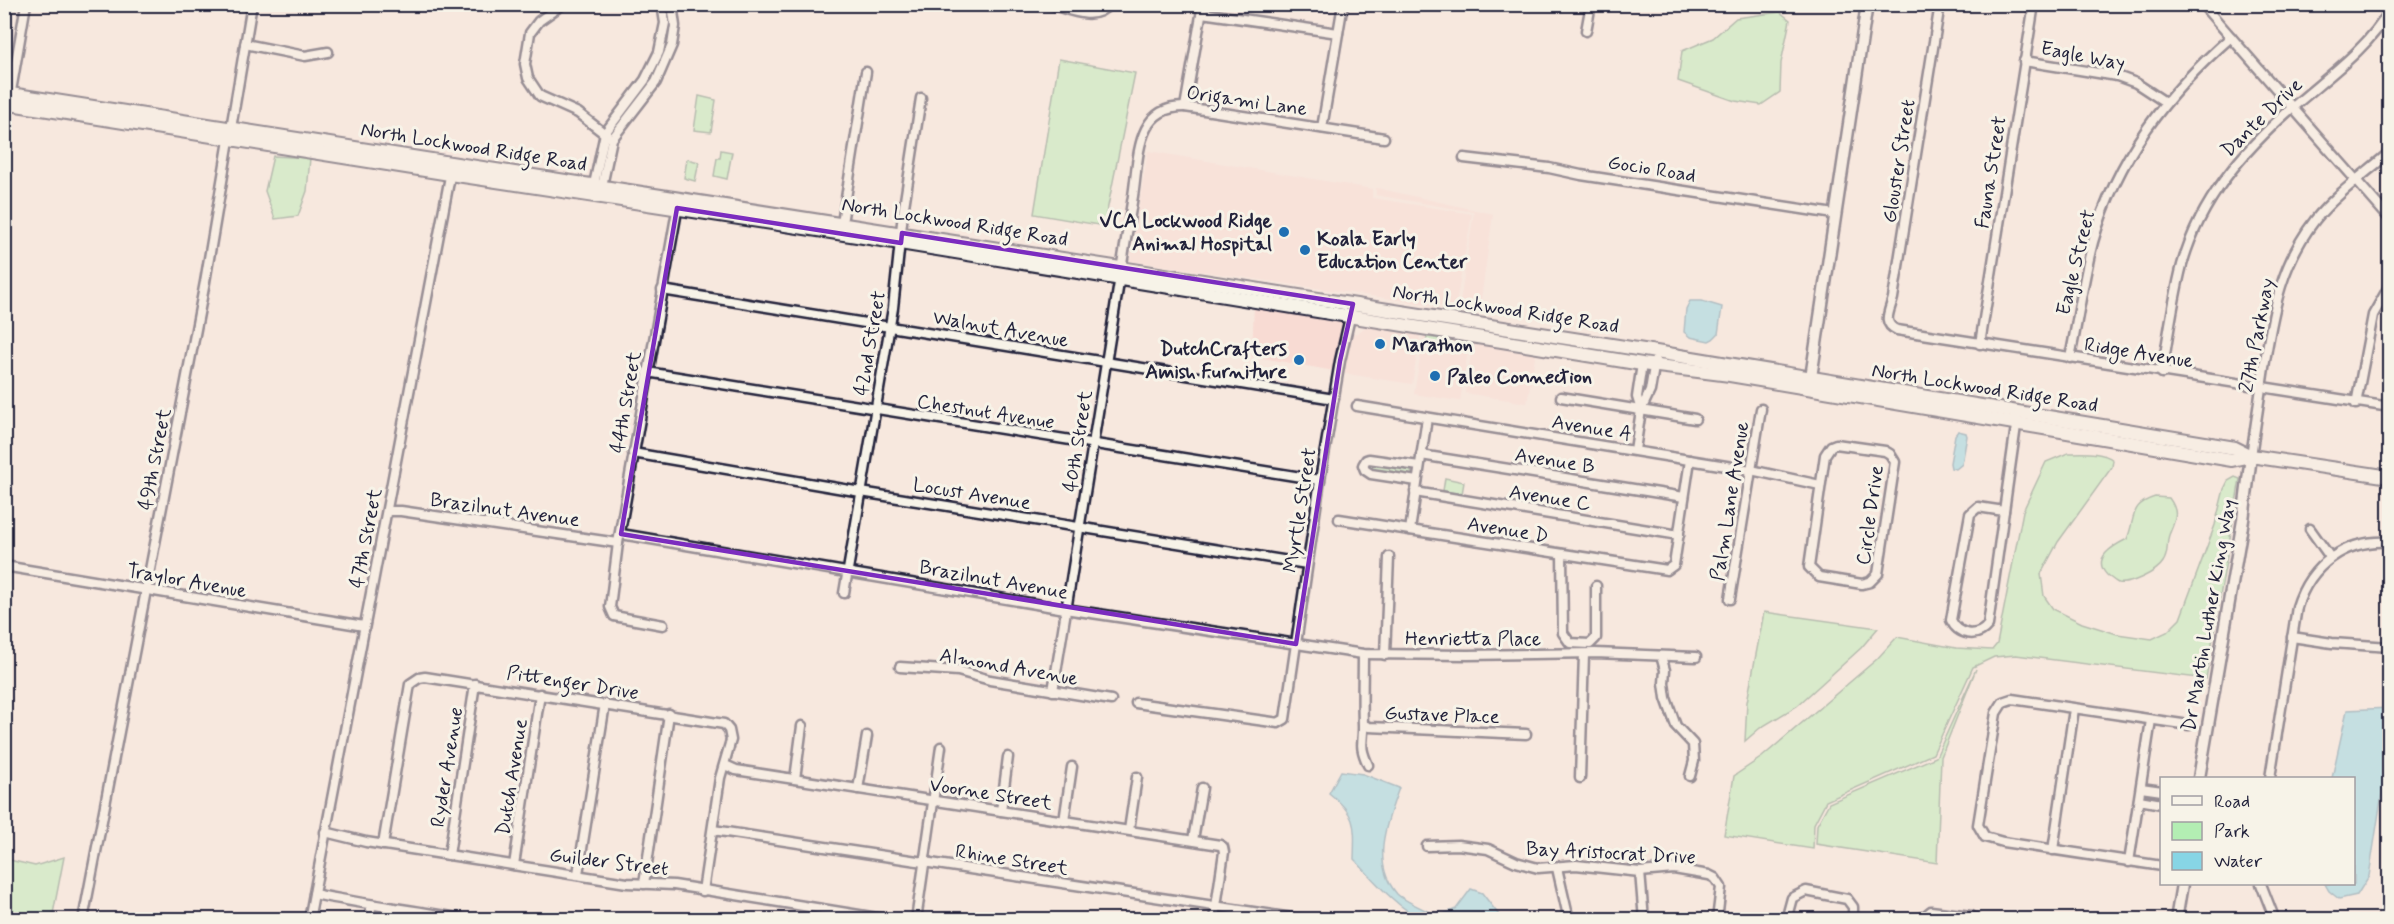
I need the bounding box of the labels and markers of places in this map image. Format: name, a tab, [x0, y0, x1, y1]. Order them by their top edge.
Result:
place label: VCA Lockwood Ridge Animal Hospital	[1099, 208, 1273, 258]
marker: VCA Lockwood Ridge Animal Hospital	[1277, 225, 1291, 239]
place label: Koala Early Education Center	[1317, 226, 1468, 276]
marker: Koala Early Education Center	[1298, 243, 1312, 257]
place label: Marathon	[1392, 332, 1473, 359]
place label: DutchCrafters Amish Furniture	[1145, 336, 1287, 386]
marker: Marathon	[1373, 337, 1387, 351]
marker: DutchCrafters Amish Furniture	[1292, 353, 1306, 367]
place label: Paleo Connection	[1447, 364, 1592, 391]
marker: Paleo Connection	[1428, 369, 1442, 383]

